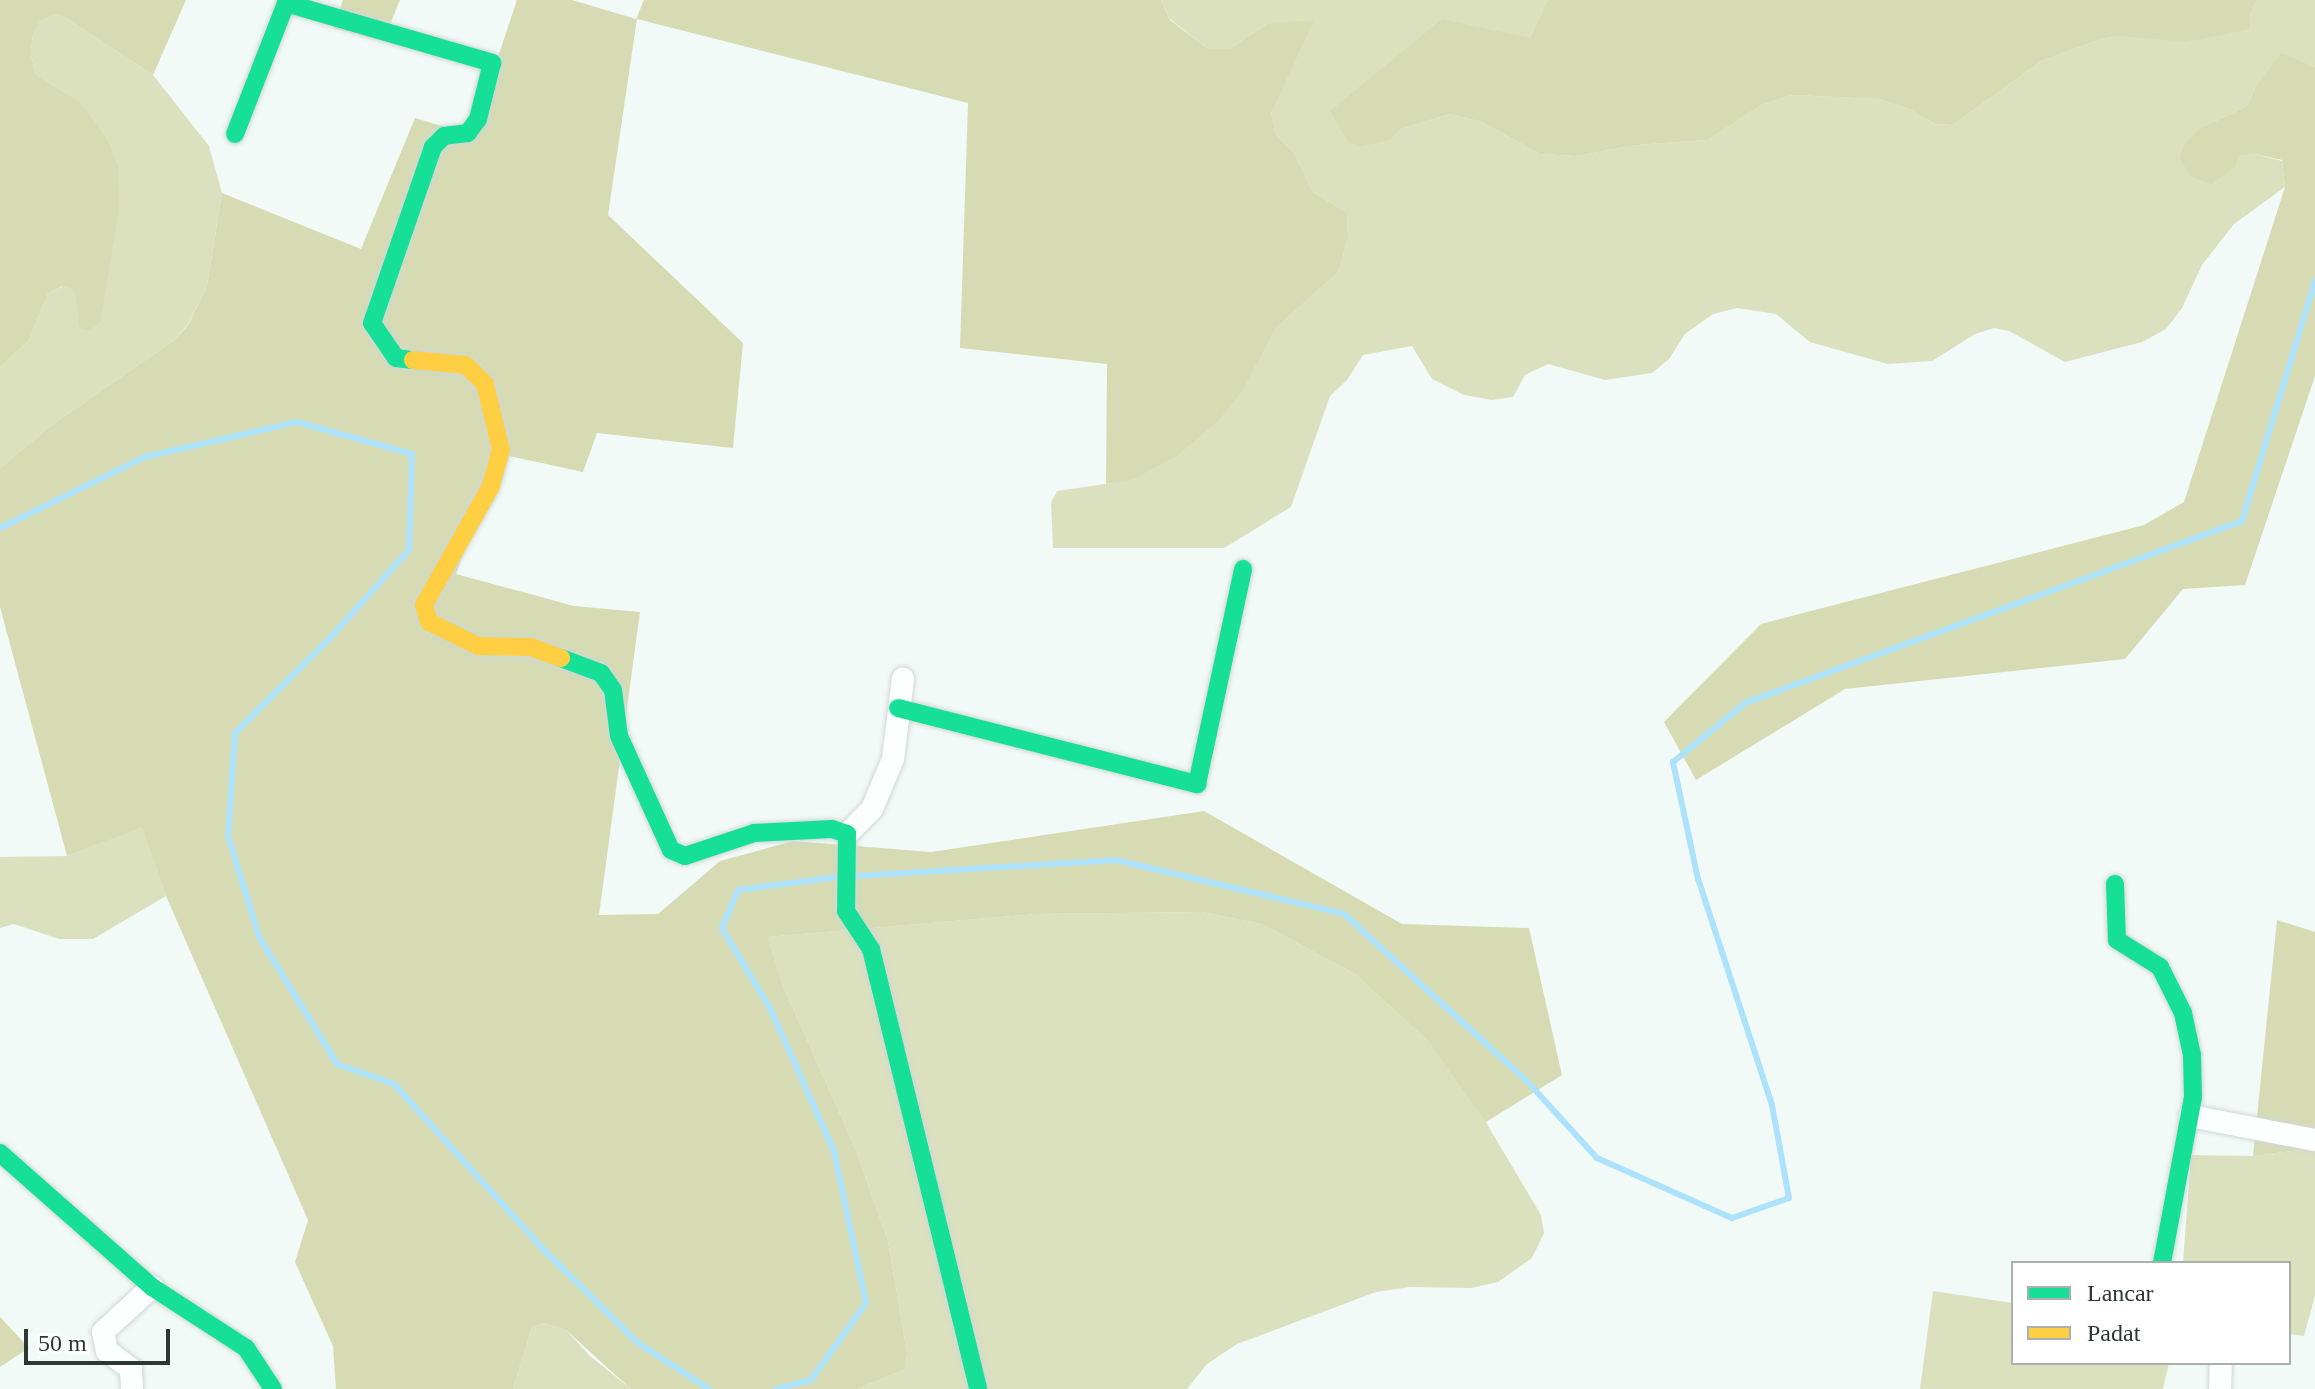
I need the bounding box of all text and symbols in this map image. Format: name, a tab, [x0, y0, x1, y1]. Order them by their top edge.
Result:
legend	[2011, 1261, 2291, 1365]
text: Lancar	[2087, 1280, 2154, 1306]
scale bar	[28, 1313, 174, 1363]
text: Padat	[2087, 1320, 2140, 1346]
text: 50 m	[38, 1330, 87, 1356]

